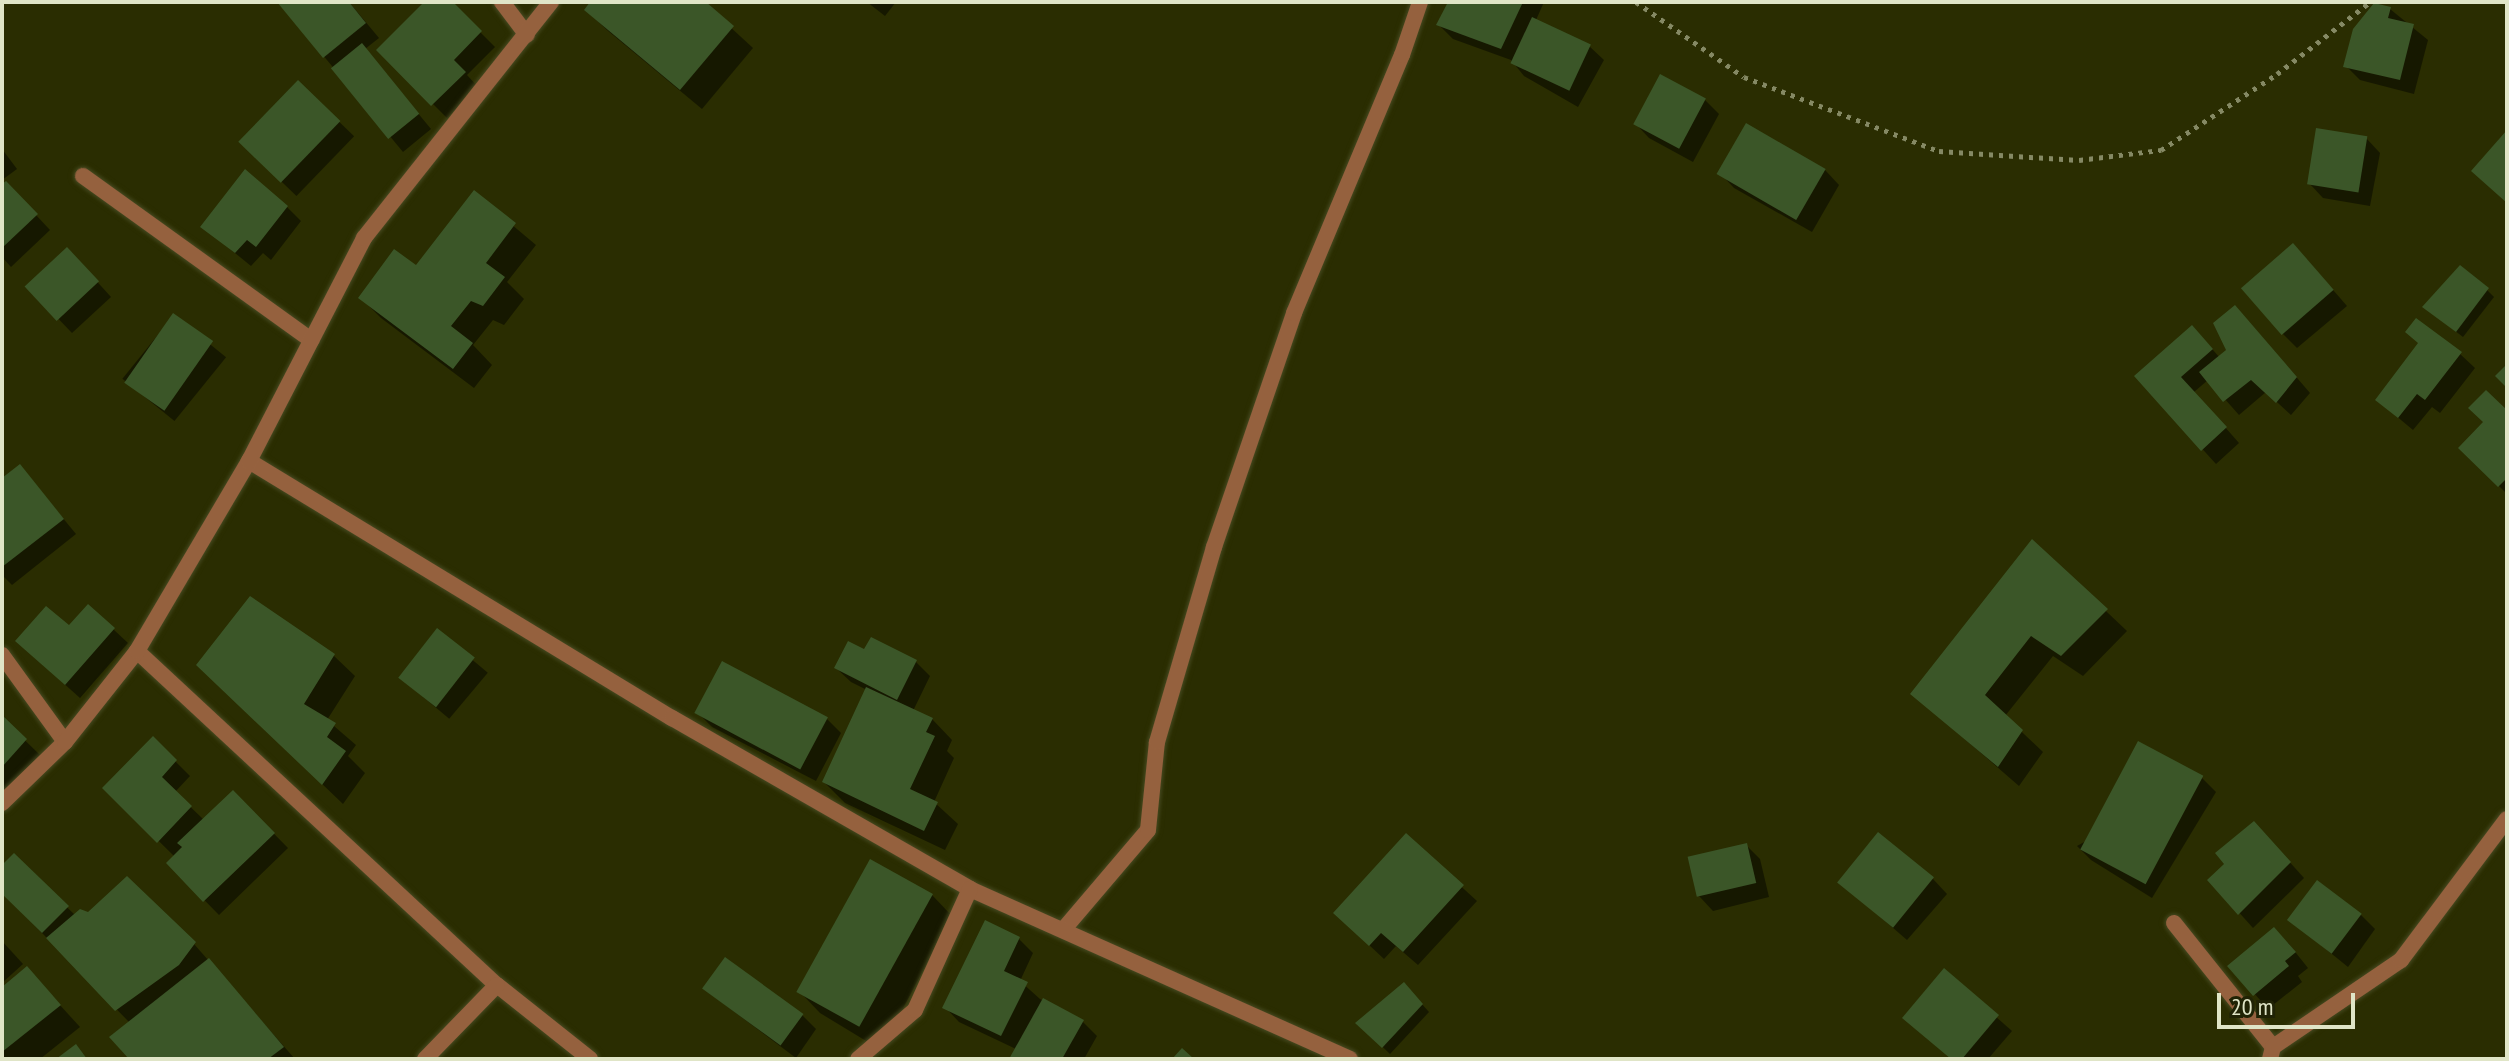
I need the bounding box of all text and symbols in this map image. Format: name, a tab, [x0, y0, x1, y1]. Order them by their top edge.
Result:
scale bar	[2221, 977, 2359, 1027]
text: 20 m	[2231, 991, 2273, 1022]

